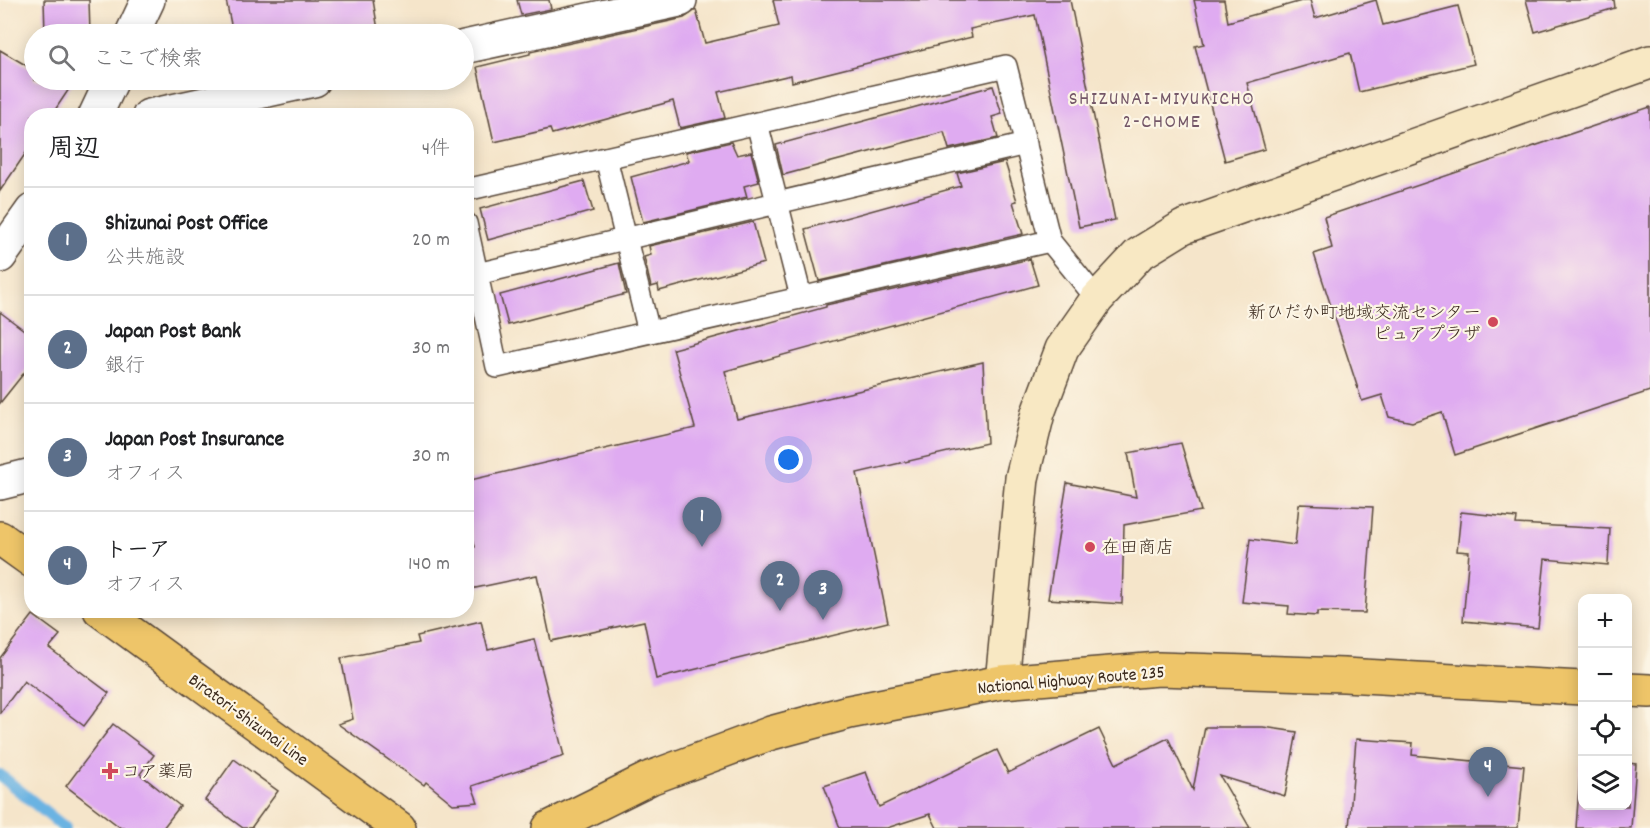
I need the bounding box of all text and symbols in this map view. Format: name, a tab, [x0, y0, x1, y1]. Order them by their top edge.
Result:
search box	[24, 24, 474, 90]
icon: search	[45, 41, 78, 74]
text: ここで検索	[93, 45, 203, 76]
district label: SHIZUNAI-MIYUKICHO 2-CHOME	[1069, 86, 1255, 137]
text: 周辺	[48, 132, 100, 169]
text: 4件	[422, 136, 450, 164]
text: Shizunai Post Office	[105, 209, 268, 240]
text: 1	[65, 227, 70, 255]
text: 20 m	[412, 227, 450, 255]
text: 公共施設	[105, 245, 185, 273]
place label: 新ひだか町地域交流センター ピュアプラザ	[1248, 302, 1481, 348]
marker: 新ひだか町地域交流センター ピュアプラザ	[1486, 315, 1500, 329]
text: Japan Post Bank	[105, 317, 241, 348]
text: 2	[63, 335, 72, 363]
text: 30 m	[412, 335, 450, 363]
text: 銀行	[105, 353, 145, 381]
text: Japan Post Insurance	[105, 425, 284, 456]
text: 3	[63, 443, 72, 471]
text: 30 m	[412, 443, 450, 471]
your location	[774, 445, 803, 474]
text: オフィス	[105, 461, 185, 489]
pin: 1	[682, 498, 722, 547]
text: トーア	[105, 536, 171, 567]
place label: 在田商店	[1102, 537, 1174, 562]
marker: 在田商店	[1083, 540, 1097, 554]
text: 4	[63, 551, 72, 579]
text: 140 m	[408, 551, 450, 579]
pin: 2	[760, 562, 800, 611]
pin: 3	[804, 570, 842, 620]
text: オフィス	[105, 572, 185, 600]
map controls	[1578, 594, 1632, 810]
button: +	[1578, 594, 1632, 648]
button: −	[1578, 648, 1632, 702]
street label: National Highway Route 235	[977, 661, 1166, 702]
street label: Biratori-Shizunai Line	[182, 669, 313, 773]
button: locate	[1578, 702, 1632, 756]
pin: 4	[1468, 748, 1508, 797]
button: layers	[1578, 756, 1632, 810]
place label: コア薬局	[122, 761, 194, 786]
marker: コア薬局	[103, 764, 117, 778]

